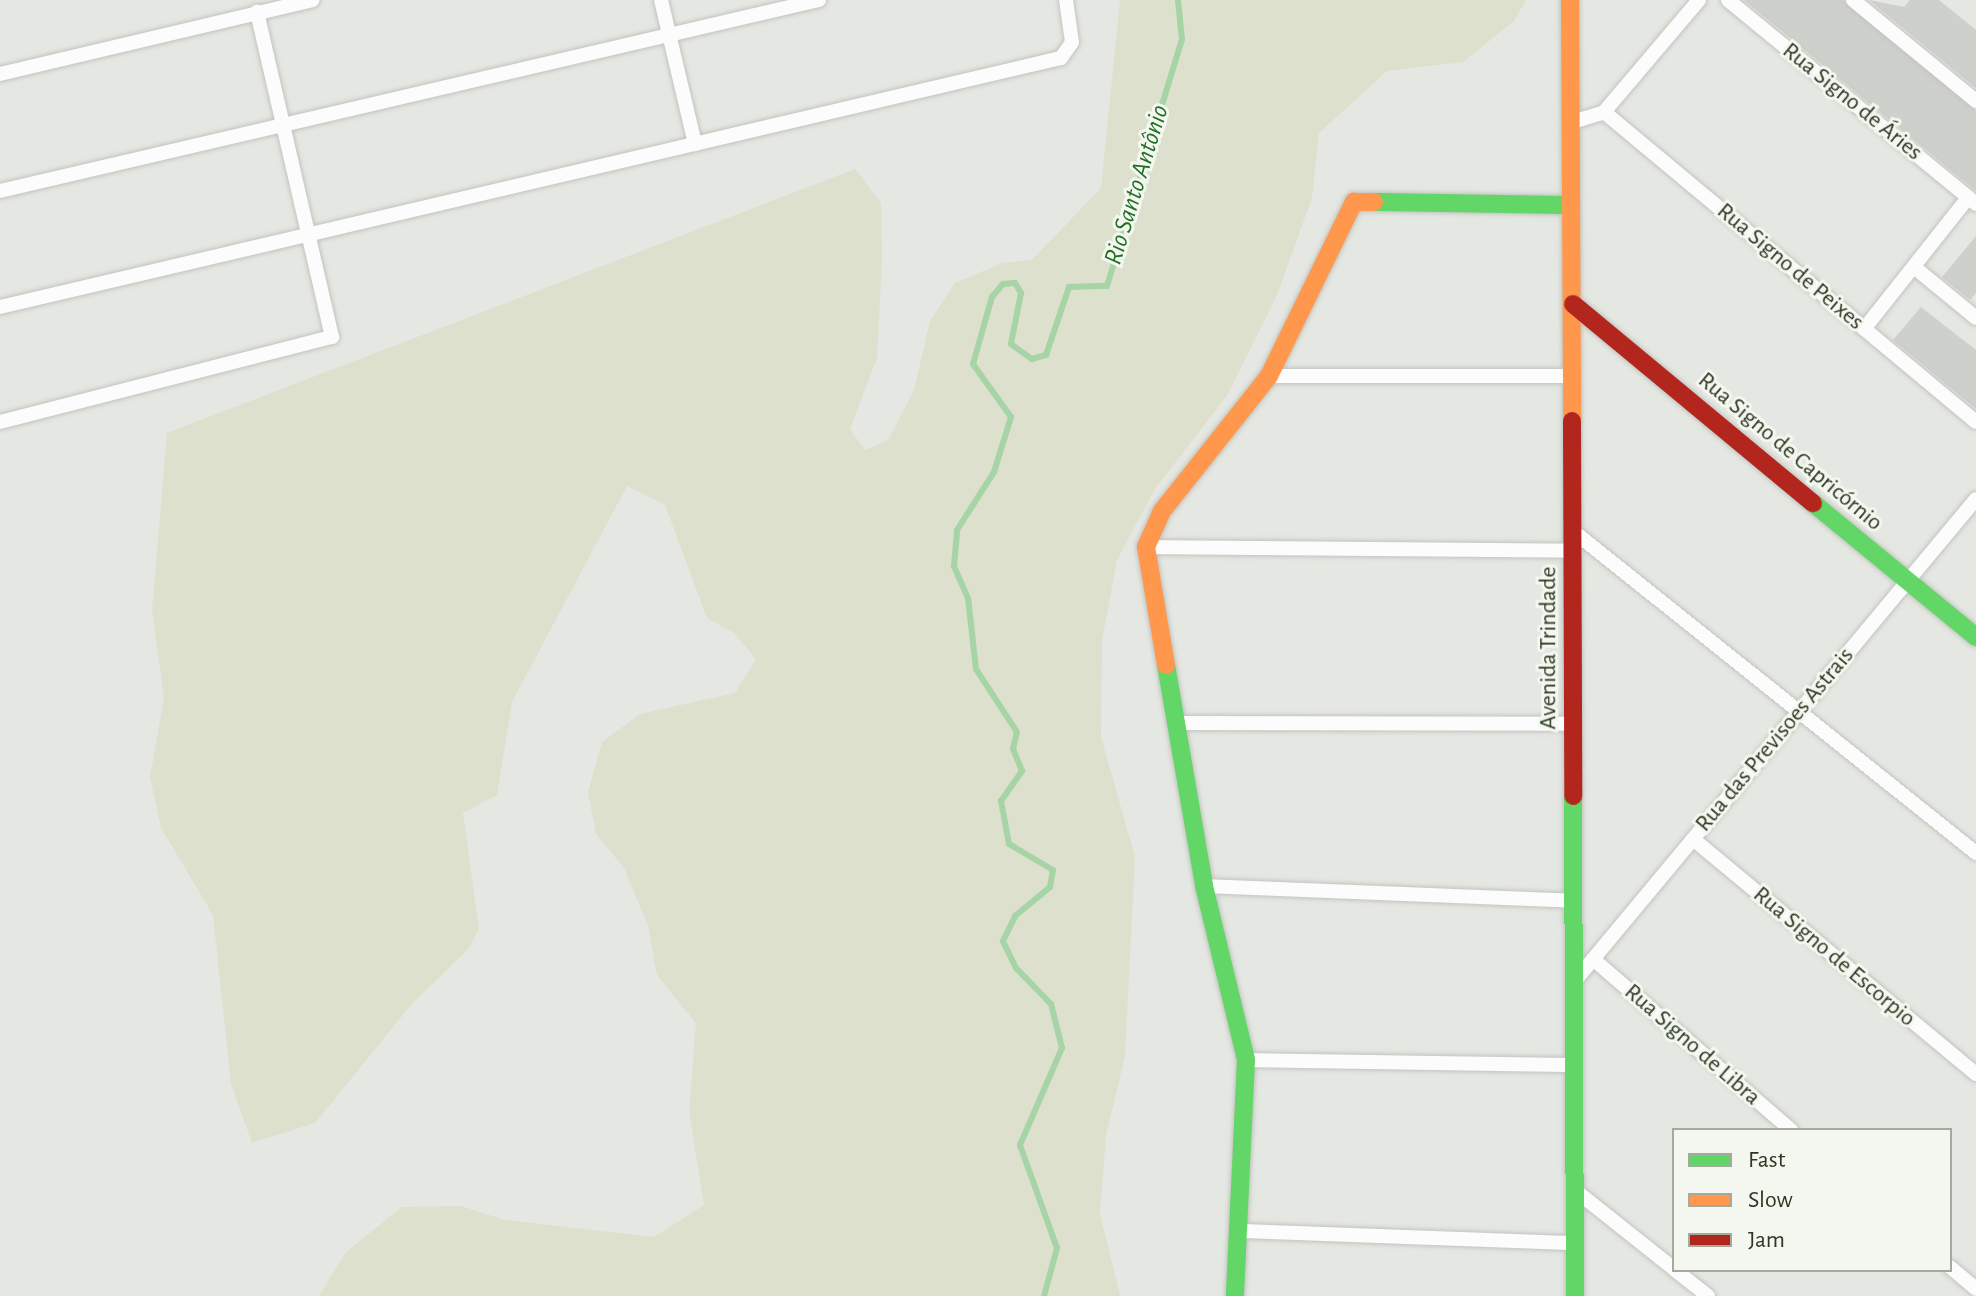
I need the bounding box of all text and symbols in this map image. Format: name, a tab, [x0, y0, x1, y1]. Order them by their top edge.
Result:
street label: Rua Signo de Áries	[1776, 37, 1928, 167]
water label: Rio Santo Antônio	[1098, 101, 1176, 269]
street label: Rua Signo de Peixes	[1711, 197, 1869, 337]
street label: Rua Signo de Capricórnio	[1692, 366, 1888, 538]
street label: Avenida Trindade	[1535, 566, 1563, 730]
street label: Rua das Previsoes Astrais	[1690, 642, 1860, 838]
street label: Rua Signo de Escorpio	[1747, 881, 1921, 1033]
street label: Rua Signo de Libra	[1618, 978, 1766, 1112]
legend	[1672, 1128, 1952, 1272]
text: Fast	[1748, 1148, 1785, 1172]
text: Slow	[1748, 1188, 1793, 1212]
text: Jam	[1748, 1228, 1785, 1252]

